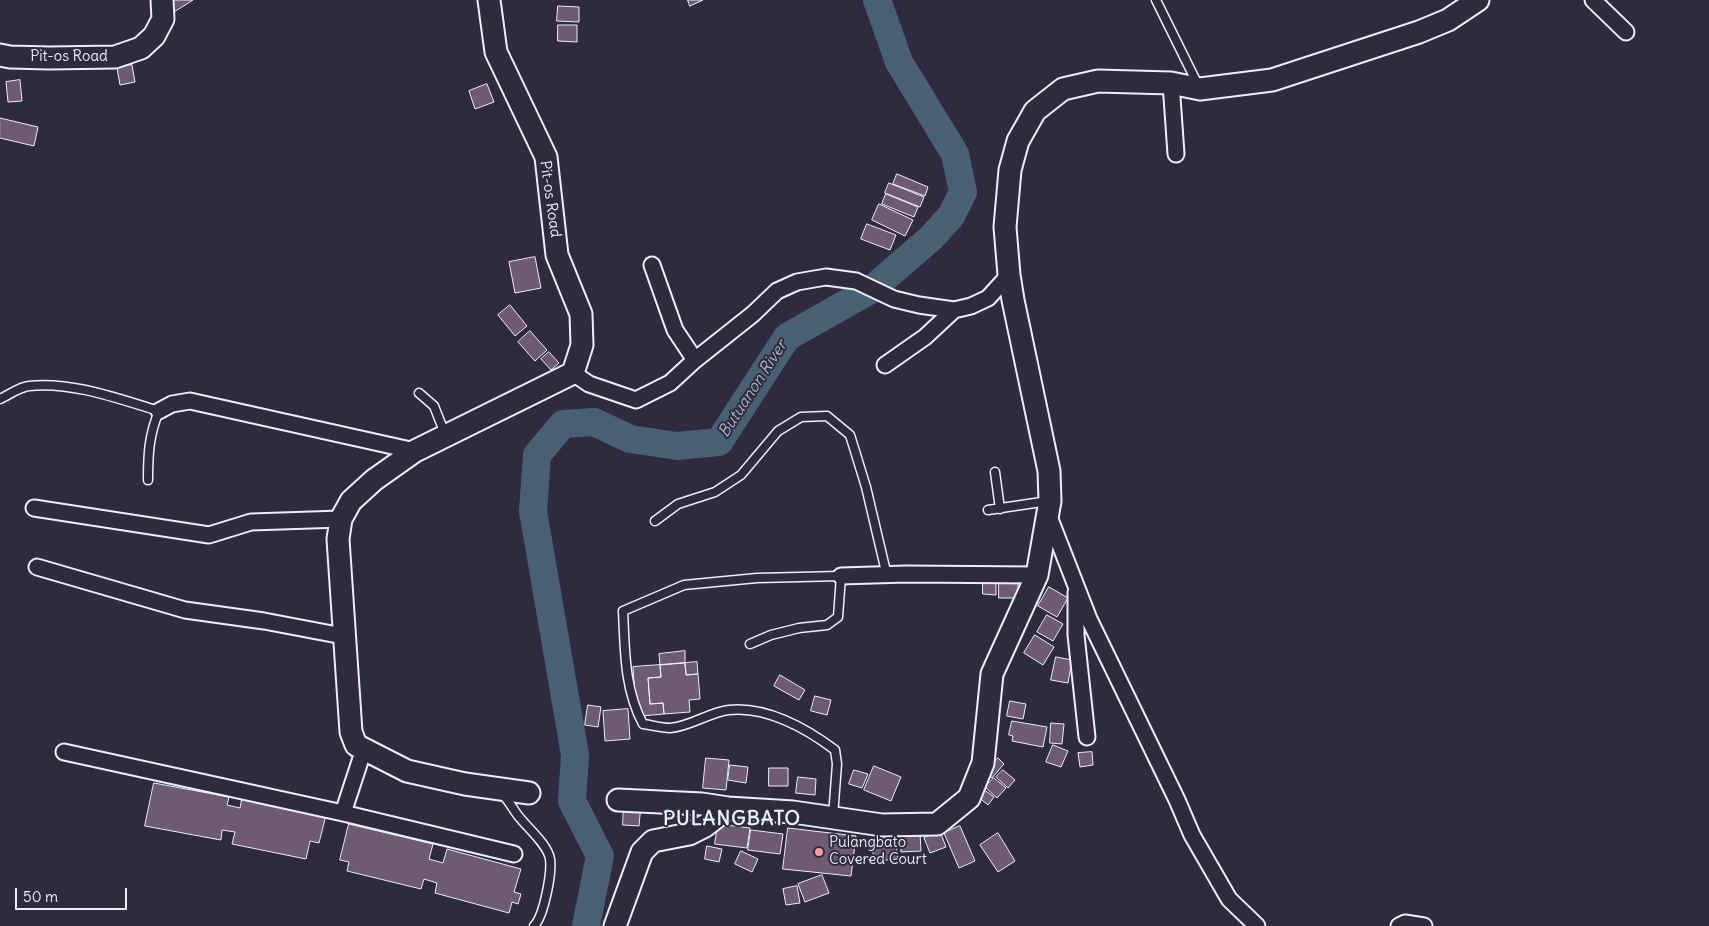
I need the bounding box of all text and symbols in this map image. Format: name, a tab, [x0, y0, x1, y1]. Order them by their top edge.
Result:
street label: Pit-os Road	[30, 48, 108, 66]
street label: Pit-os Road	[536, 159, 564, 239]
water label: Butuanon River	[715, 337, 791, 441]
district label: PULANGBATO	[662, 807, 802, 831]
place label: Pulangbato Covered Court	[829, 834, 927, 869]
marker: Pulangbato Covered Court	[813, 846, 825, 858]
scale bar	[18, 878, 130, 910]
text: 50 m	[23, 887, 58, 906]

